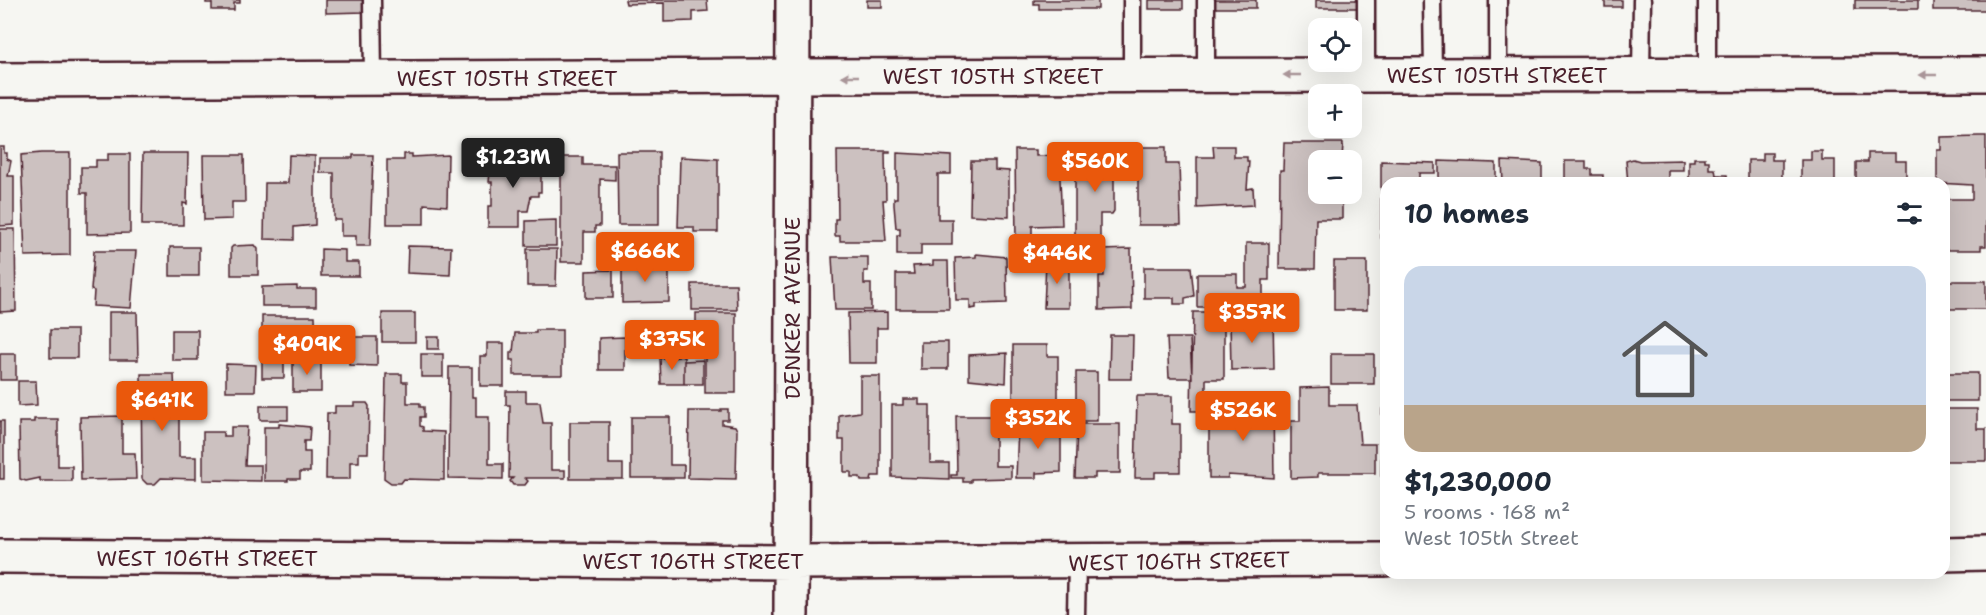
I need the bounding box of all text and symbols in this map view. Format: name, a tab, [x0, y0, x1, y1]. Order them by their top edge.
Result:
map controls	[1308, 18, 1362, 204]
button: locate	[1308, 18, 1362, 72]
street label: WEST 105TH STREET	[1386, 61, 1608, 90]
street label: WEST 105TH STREET	[882, 62, 1104, 91]
street label: WEST 105TH STREET	[396, 64, 618, 93]
one-way arrow	[1282, 70, 1301, 80]
one-way arrow	[1918, 70, 1937, 80]
one-way arrow	[840, 71, 859, 81]
button: +	[1308, 84, 1362, 138]
pin: $1.23M	[464, 138, 562, 189]
pin: $560K	[1053, 142, 1137, 193]
text: $1.23M	[475, 144, 551, 170]
text: $560K	[1061, 148, 1129, 174]
button: −	[1308, 150, 1362, 204]
text: 10 homes	[1404, 196, 1529, 231]
icon: filters	[1893, 197, 1926, 230]
street label: DENKER AVENUE	[778, 217, 807, 399]
pin: $666K	[603, 232, 687, 283]
pin: $446K	[1015, 234, 1099, 285]
text: $666K	[610, 238, 680, 264]
text: $446K	[1022, 240, 1092, 266]
pin: $357K	[1210, 293, 1294, 344]
text: $357K	[1218, 299, 1286, 325]
icon: home	[1611, 305, 1719, 413]
pin: $375K	[630, 320, 714, 371]
pin: $409K	[265, 325, 349, 376]
text: $375K	[639, 326, 705, 352]
text: $409K	[272, 331, 342, 357]
pin: $641K	[120, 381, 204, 432]
text: $641K	[130, 387, 194, 413]
pin: $526K	[1201, 391, 1285, 442]
text: $526K	[1209, 397, 1277, 423]
pin: $352K	[996, 399, 1080, 450]
text: $352K	[1005, 405, 1071, 431]
text: $1,230,000	[1404, 464, 1552, 499]
text: 5 rooms · 168 m²	[1404, 499, 1570, 525]
text: West 105th Street	[1404, 525, 1579, 551]
street label: WEST 106TH STREET	[96, 544, 318, 573]
street label: WEST 106TH STREET	[1068, 545, 1291, 578]
street label: WEST 106TH STREET	[582, 547, 804, 576]

